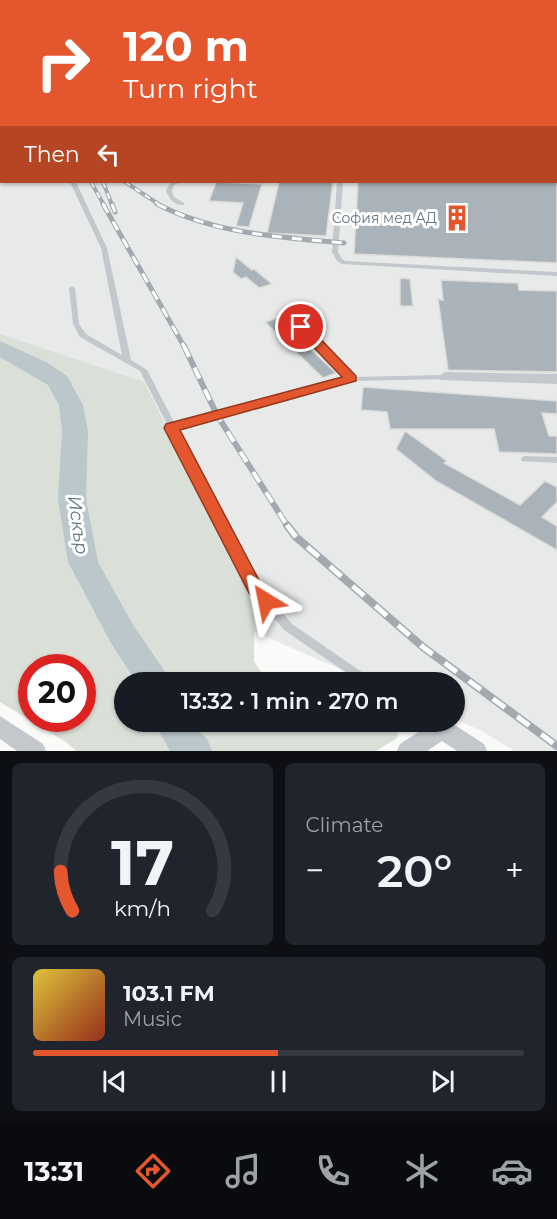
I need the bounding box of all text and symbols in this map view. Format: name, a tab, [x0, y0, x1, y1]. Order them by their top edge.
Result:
text: 120 m	[123, 20, 249, 72]
icon: right	[24, 24, 102, 102]
text: Turn right	[123, 72, 258, 105]
icon: left	[92, 138, 125, 171]
text: Then	[24, 141, 80, 168]
building icon: София мед АД	[442, 203, 472, 233]
place label: София мед АД	[332, 209, 437, 227]
pin	[275, 301, 326, 352]
icon: arrive	[284, 310, 317, 343]
water label: Искър	[63, 494, 93, 556]
position arrow	[234, 569, 298, 633]
speed limit sign: 20	[18, 654, 96, 732]
text: 13:32 · 1 min · 270 m	[181, 688, 398, 715]
text: Climate	[306, 813, 383, 837]
text: 17	[111, 825, 174, 901]
text: 20°	[377, 843, 452, 898]
text: −	[306, 850, 324, 890]
text: +	[505, 850, 524, 890]
text: km/h	[114, 895, 171, 921]
text: 103.1 FM	[123, 980, 215, 1007]
text: Music	[123, 1007, 182, 1031]
icon: previous	[98, 1065, 131, 1098]
icon: pause	[262, 1065, 295, 1098]
icon: next	[426, 1065, 459, 1098]
icon: directions	[132, 1150, 174, 1192]
icon: music	[222, 1150, 264, 1192]
icon: phone	[312, 1150, 354, 1192]
icon: climate	[401, 1150, 443, 1192]
icon: car	[491, 1150, 533, 1192]
text: 13:31	[24, 1155, 84, 1188]

